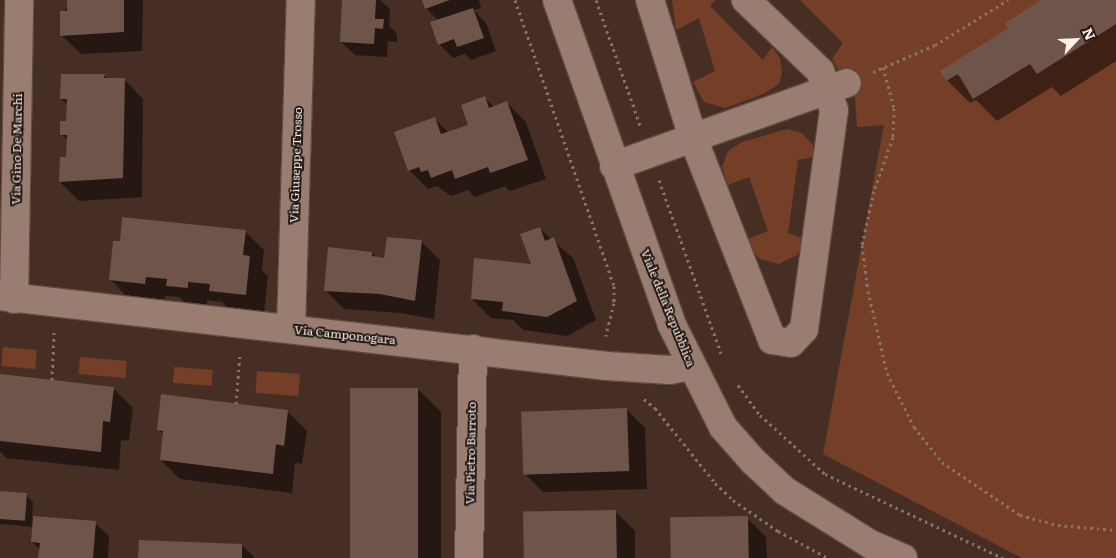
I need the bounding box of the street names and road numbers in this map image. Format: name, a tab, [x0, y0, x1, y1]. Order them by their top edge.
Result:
street label: Via Gino De Marchi	[9, 93, 25, 205]
street label: Via Giuseppe Trosso	[287, 107, 305, 223]
street label: Viale della Repubblica	[638, 247, 698, 369]
street label: Via Camponogara	[294, 323, 396, 347]
street label: Via Pietro Barroto	[463, 402, 479, 504]

